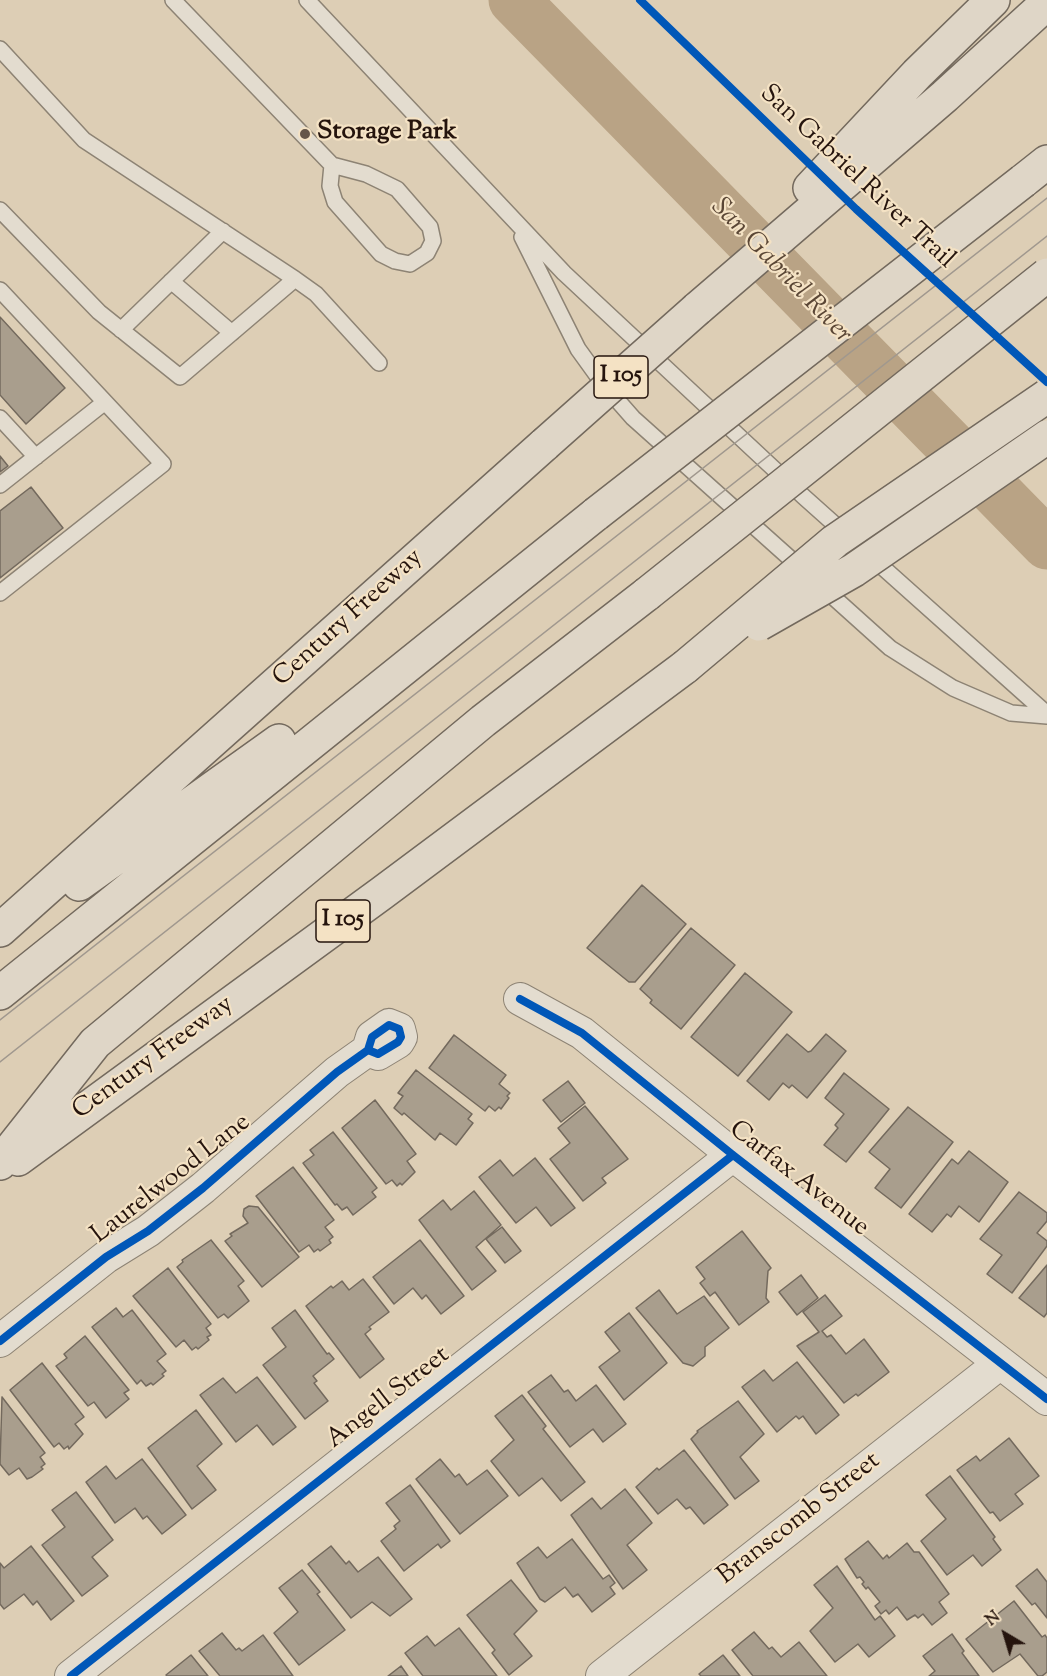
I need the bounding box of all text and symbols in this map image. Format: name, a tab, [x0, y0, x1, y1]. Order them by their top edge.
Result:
street label: San Gabriel River Trail	[752, 79, 960, 277]
place label: Storage Park	[317, 118, 457, 150]
marker: Storage Park	[298, 127, 312, 141]
water label: San Gabriel River	[703, 193, 857, 351]
road number: I 105	[594, 356, 648, 398]
street label: Century Freeway	[268, 543, 430, 695]
road number: I 105	[316, 900, 370, 942]
street label: Century Freeway	[67, 990, 241, 1128]
street label: Laurelwood Lane	[86, 1108, 258, 1252]
street label: Carfax Avenue	[722, 1116, 874, 1244]
street label: Angell Street	[321, 1341, 457, 1457]
street label: Branscomb Street	[712, 1447, 888, 1593]
north arrow	[975, 1604, 1035, 1664]
text: N	[981, 1606, 1006, 1632]

